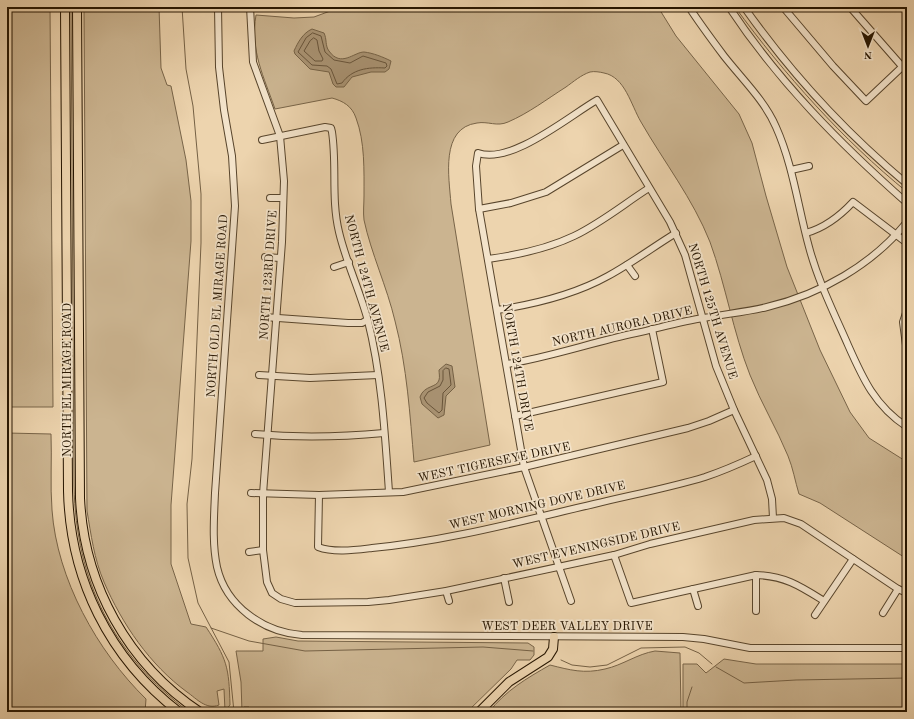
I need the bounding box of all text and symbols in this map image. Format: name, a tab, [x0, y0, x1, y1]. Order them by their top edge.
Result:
north arrow	[848, 26, 888, 66]
text: N	[863, 49, 872, 60]
street label: NORTH 123RD DRIVE	[258, 210, 280, 340]
street label: NORTH 124TH AVENUE	[342, 213, 390, 353]
street label: NORTH OLD EL MIRAGE ROAD	[206, 214, 230, 398]
street label: NORTH 125TH AVENUE	[686, 242, 739, 381]
street label: NORTH 124TH DRIVE	[500, 302, 534, 432]
street label: NORTH EL MIRAGE ROAD	[62, 303, 74, 457]
street label: NORTH AURORA DRIVE	[551, 305, 694, 349]
street label: WEST TIGERSEYE DRIVE	[417, 441, 572, 485]
street label: WEST MORNING DOVE DRIVE	[448, 480, 627, 532]
street label: WEST EVENINGSIDE DRIVE	[511, 521, 681, 571]
street label: WEST DEER VALLEY DRIVE	[481, 621, 653, 633]

